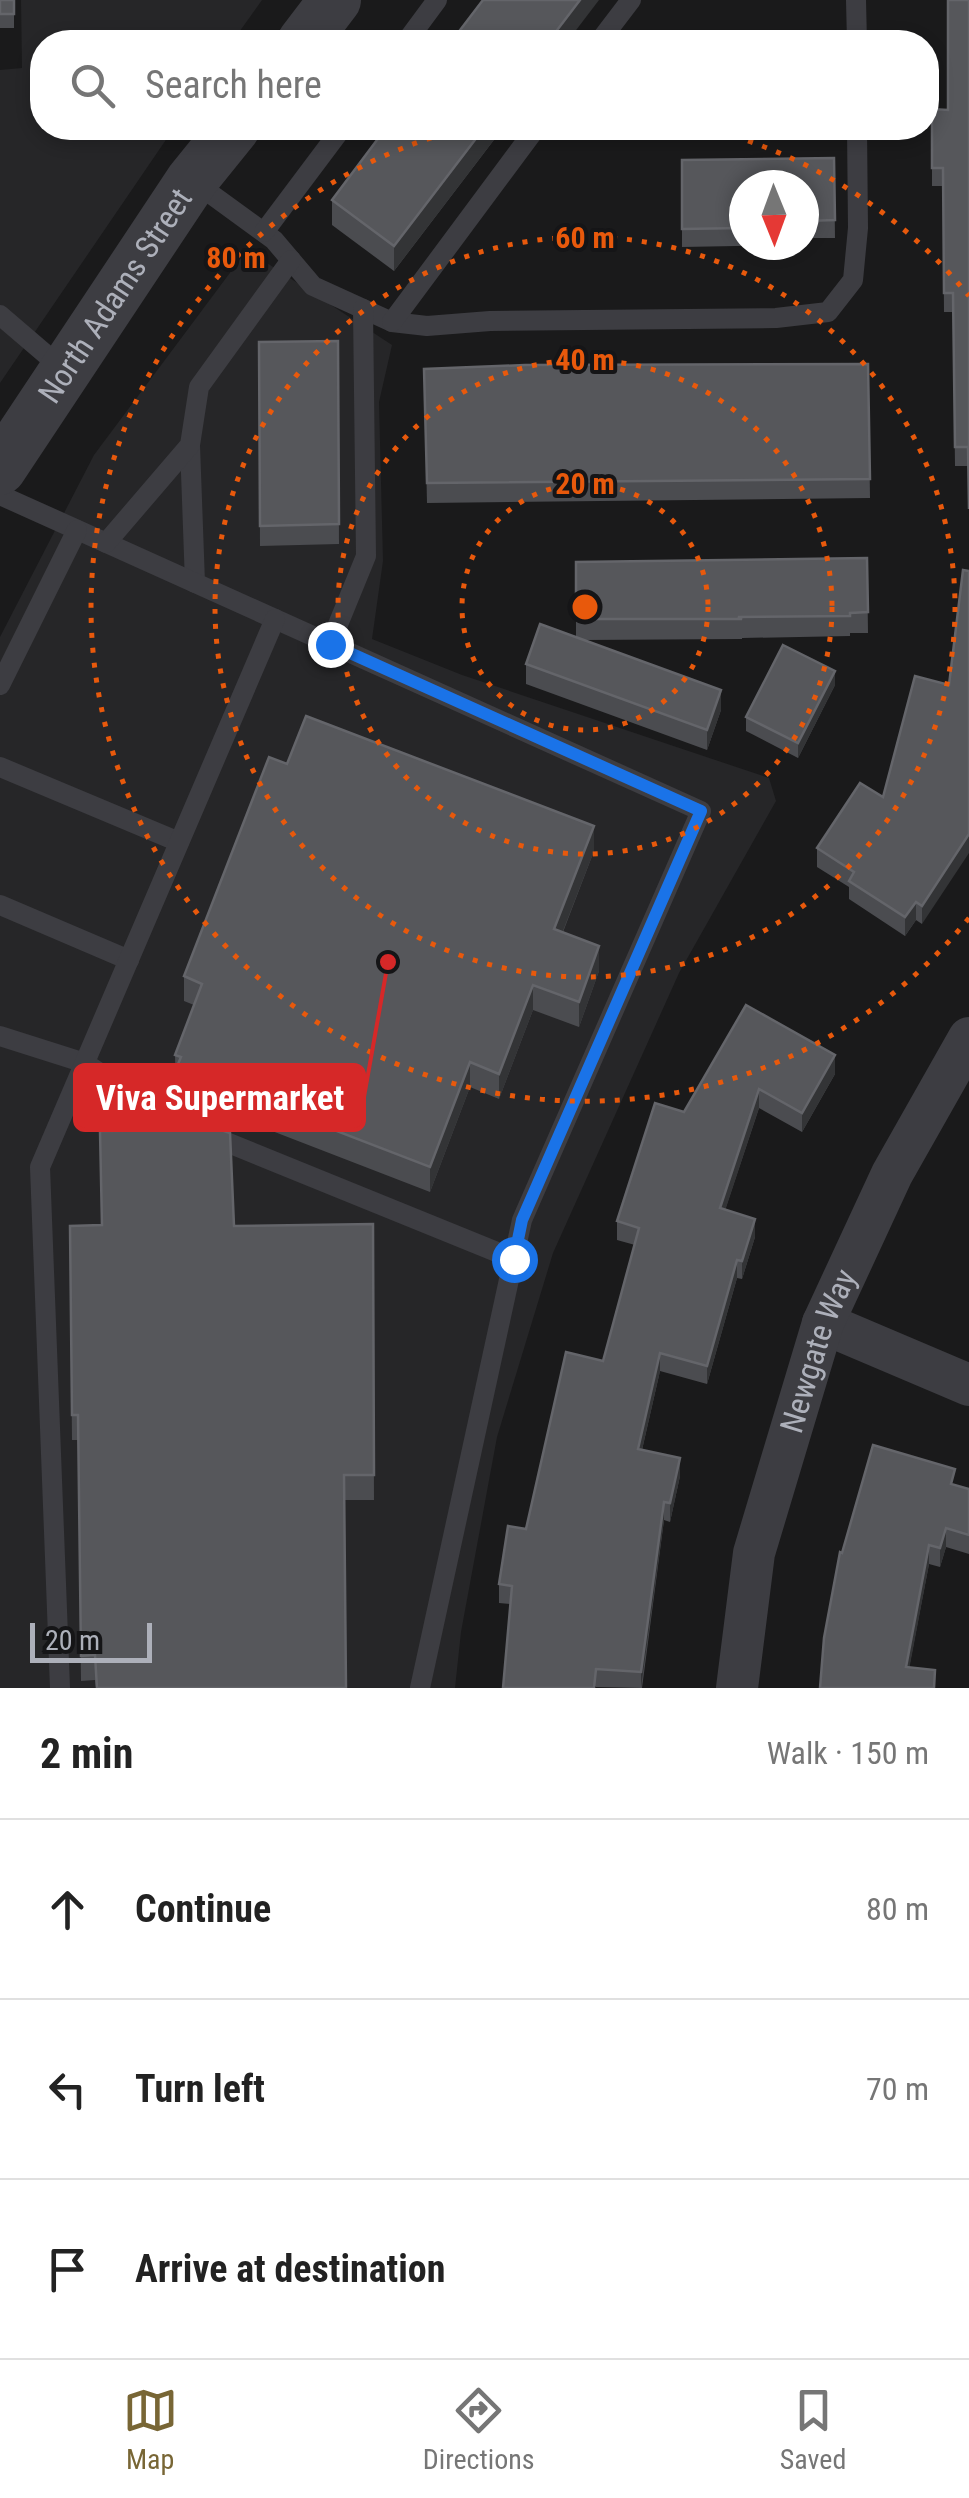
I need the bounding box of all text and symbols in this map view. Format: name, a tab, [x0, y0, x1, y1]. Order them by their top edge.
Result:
search box	[30, 30, 939, 140]
icon: search	[65, 58, 120, 113]
text: Search here	[145, 63, 322, 107]
north arrow	[729, 170, 819, 260]
street label: North Adams Street	[30, 181, 200, 410]
text: 60 m	[555, 220, 615, 255]
text: 80 m	[206, 240, 266, 275]
text: 40 m	[555, 342, 615, 377]
text: 20 m	[555, 466, 615, 501]
centre of rings	[567, 589, 603, 625]
route end	[308, 622, 354, 668]
callout: Viva Supermarket	[75, 1065, 364, 1130]
text: Viva Supermarket	[96, 1078, 344, 1119]
route start	[492, 1237, 538, 1283]
street label: Newgate Way	[772, 1263, 864, 1437]
scale bar	[30, 1618, 152, 1662]
text: 20 m	[45, 1624, 100, 1657]
text: 2 min	[40, 1729, 133, 1778]
text: Walk · 150 m	[767, 1734, 929, 1772]
icon: ahead	[40, 1882, 95, 1937]
text: Continue	[135, 1887, 271, 1931]
text: 80 m	[866, 1890, 929, 1928]
icon: left	[40, 2062, 95, 2117]
text: Turn left	[135, 2067, 265, 2111]
text: 70 m	[866, 2070, 929, 2108]
icon: arrive	[40, 2242, 95, 2297]
text: Arrive at destination	[135, 2247, 445, 2291]
tab: Map	[123, 2383, 178, 2476]
tab: Directions	[423, 2383, 535, 2476]
tab: Saved	[780, 2383, 846, 2476]

